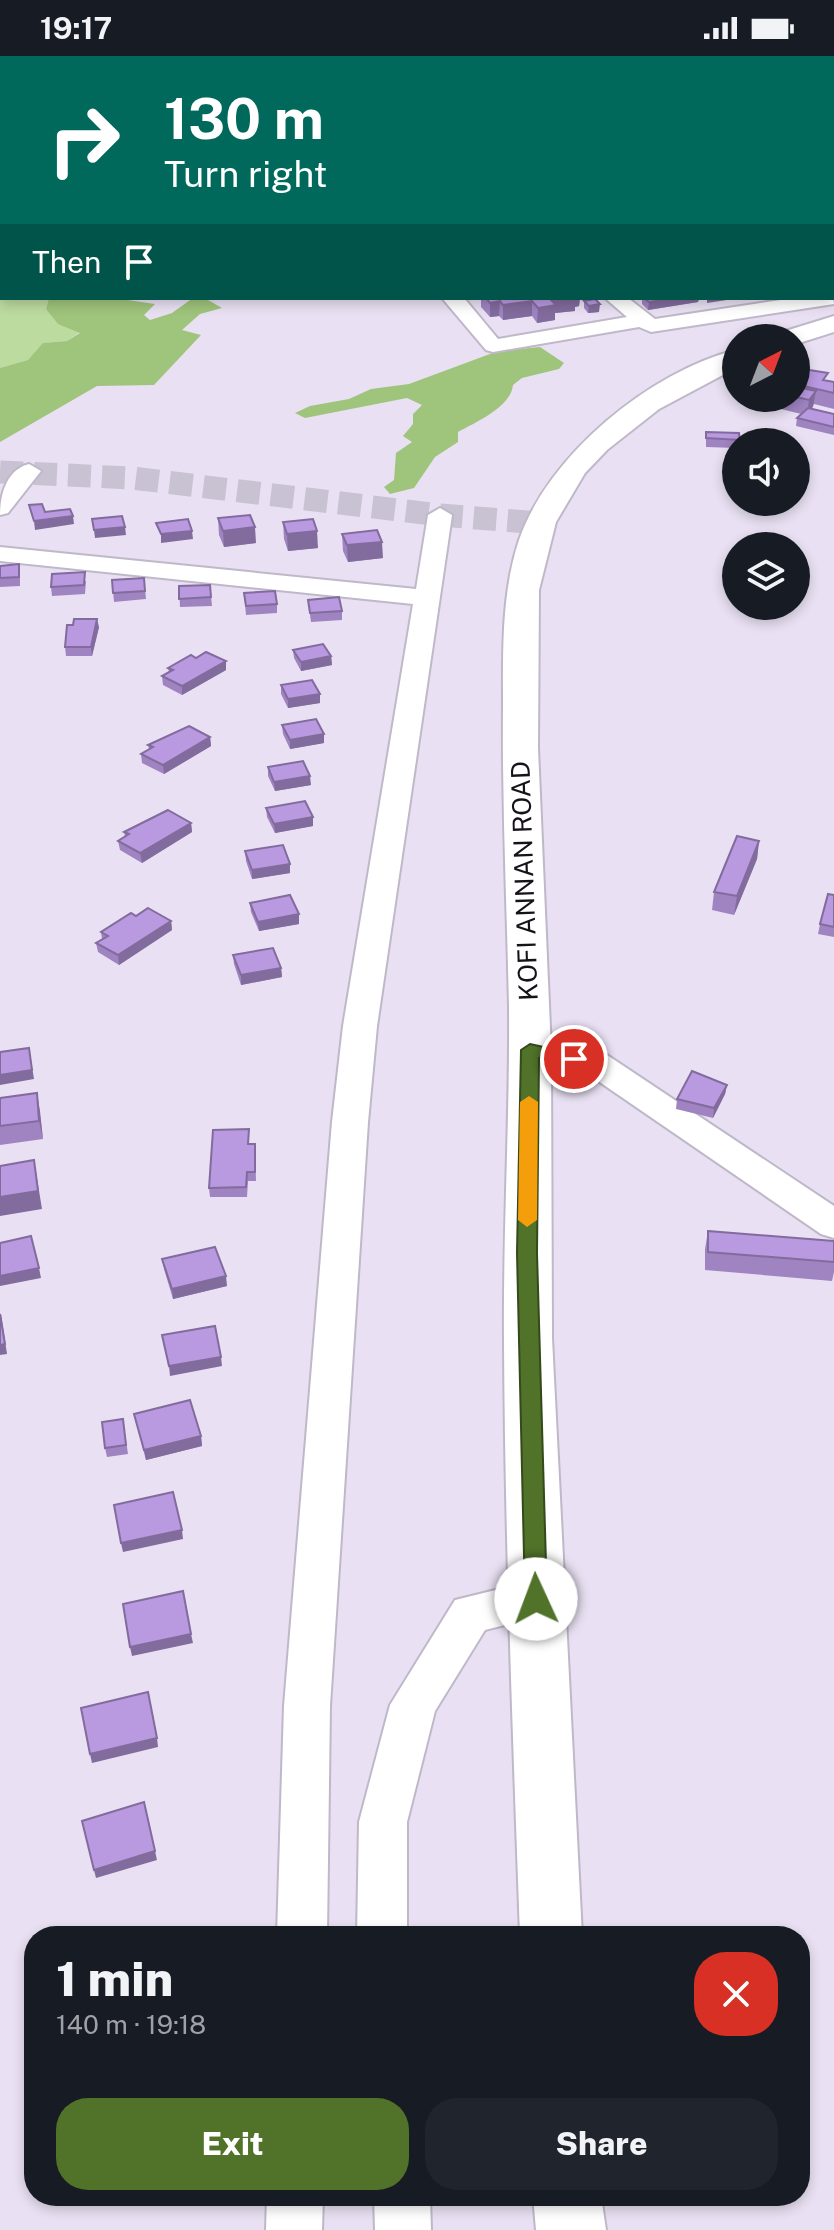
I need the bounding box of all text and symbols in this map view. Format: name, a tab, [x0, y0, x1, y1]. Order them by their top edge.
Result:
text: 19:17	[40, 10, 112, 46]
text: 130 m	[164, 86, 324, 152]
icon: right	[32, 88, 136, 192]
text: Turn right	[164, 153, 327, 195]
icon: arrive	[117, 240, 161, 284]
text: Then	[32, 244, 101, 280]
north arrow	[722, 324, 810, 412]
map controls	[722, 324, 810, 620]
button: sound	[722, 428, 810, 516]
button: layers	[722, 532, 810, 620]
street label: KOFI ANNAN ROAD	[504, 761, 544, 1001]
pin	[540, 1025, 608, 1093]
icon: arrive	[552, 1037, 596, 1081]
position arrow	[494, 1557, 578, 1641]
text: 1 min	[56, 1950, 173, 2007]
button: close	[694, 1952, 778, 2036]
text: 140 m · 19:18	[56, 2009, 206, 2040]
button: Exit	[56, 2098, 409, 2190]
button: Share	[425, 2098, 778, 2190]

